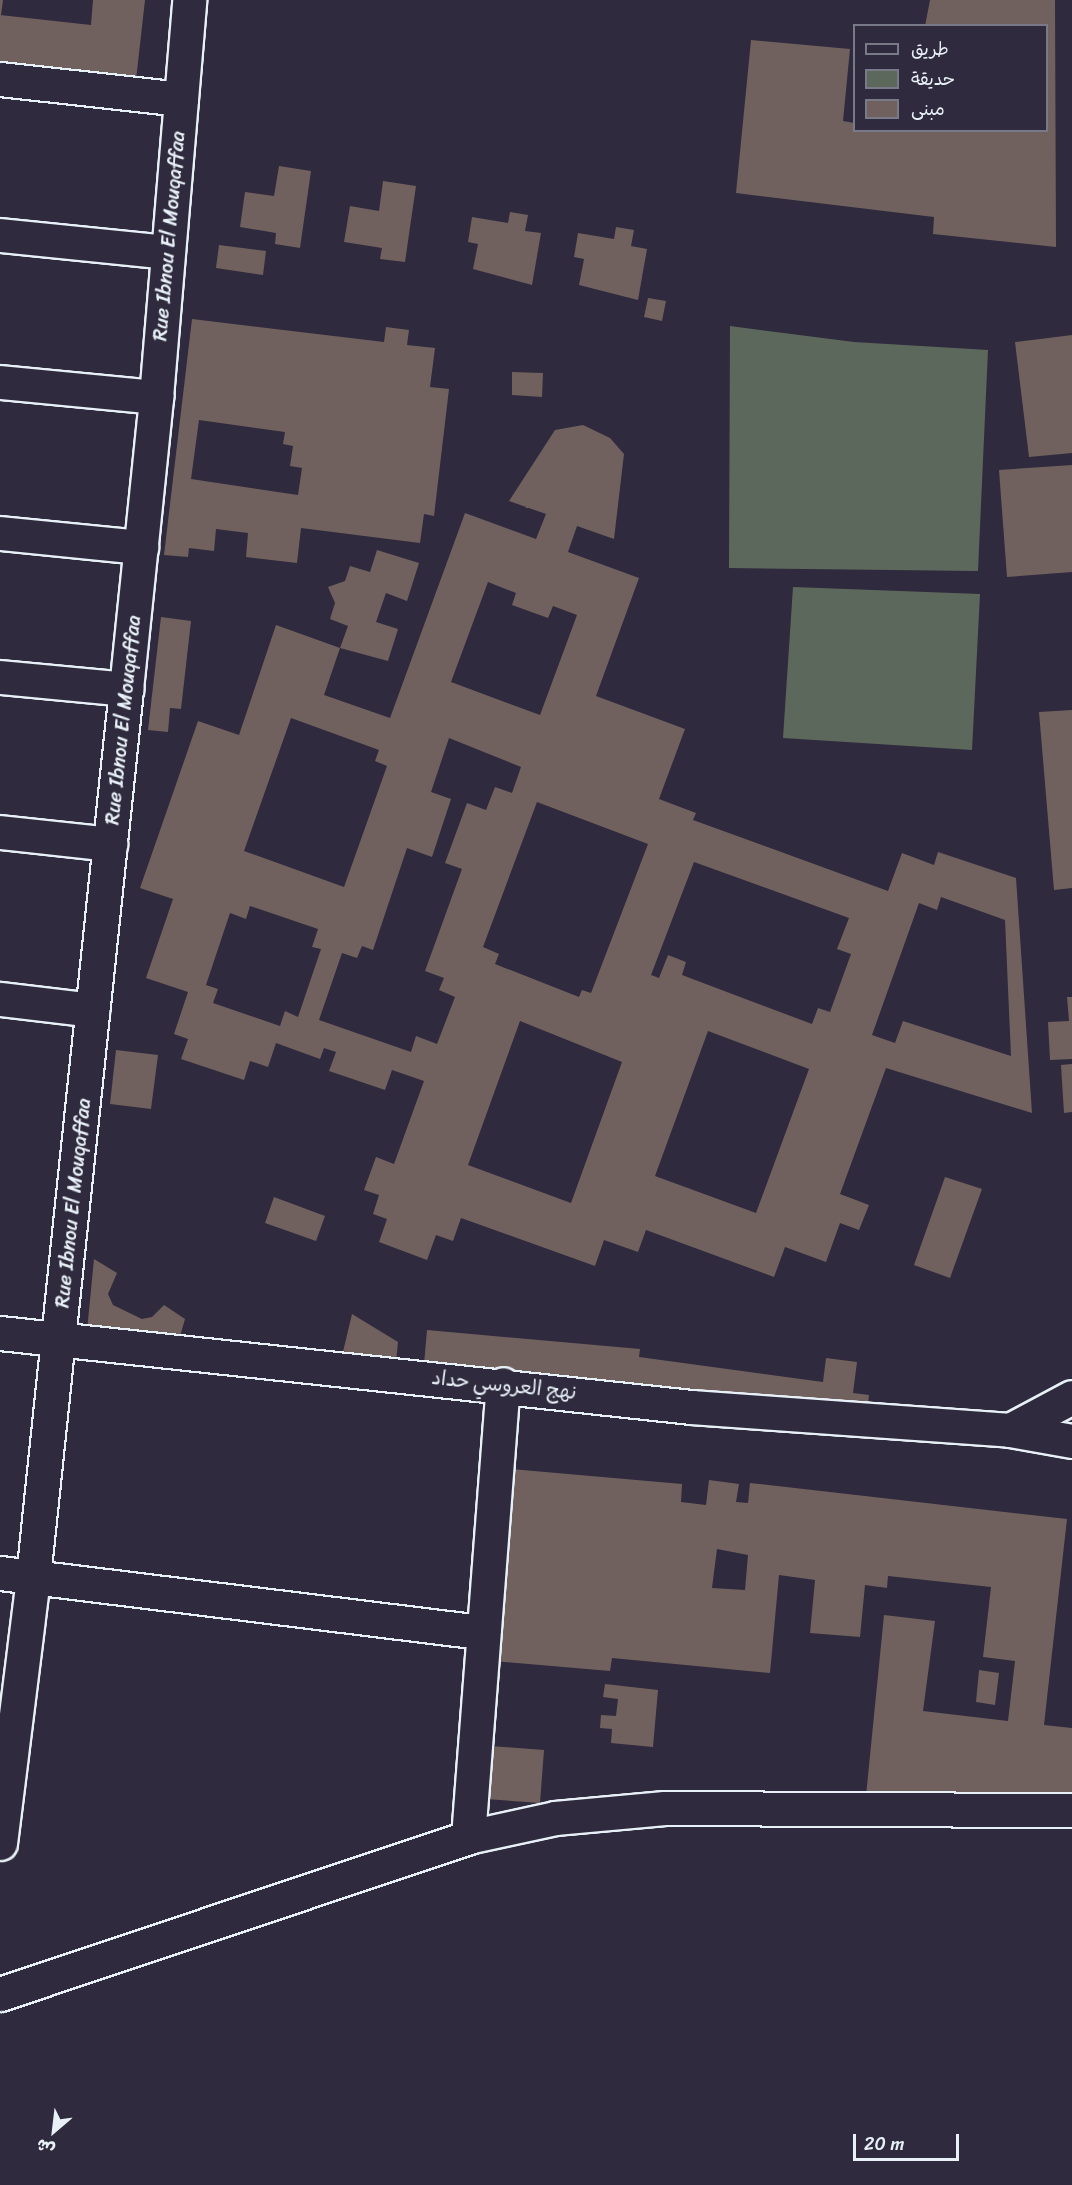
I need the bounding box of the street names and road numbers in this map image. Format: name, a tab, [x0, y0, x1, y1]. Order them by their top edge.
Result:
street label: Rue Ibnou El Mouqaffaa	[148, 130, 190, 342]
street label: Rue Ibnou El Mouqaffaa	[100, 614, 146, 826]
street label: Rue Ibnou El Mouqaffaa	[50, 1097, 96, 1309]
street label: نهج العروسي حداد	[430, 1365, 578, 1405]

